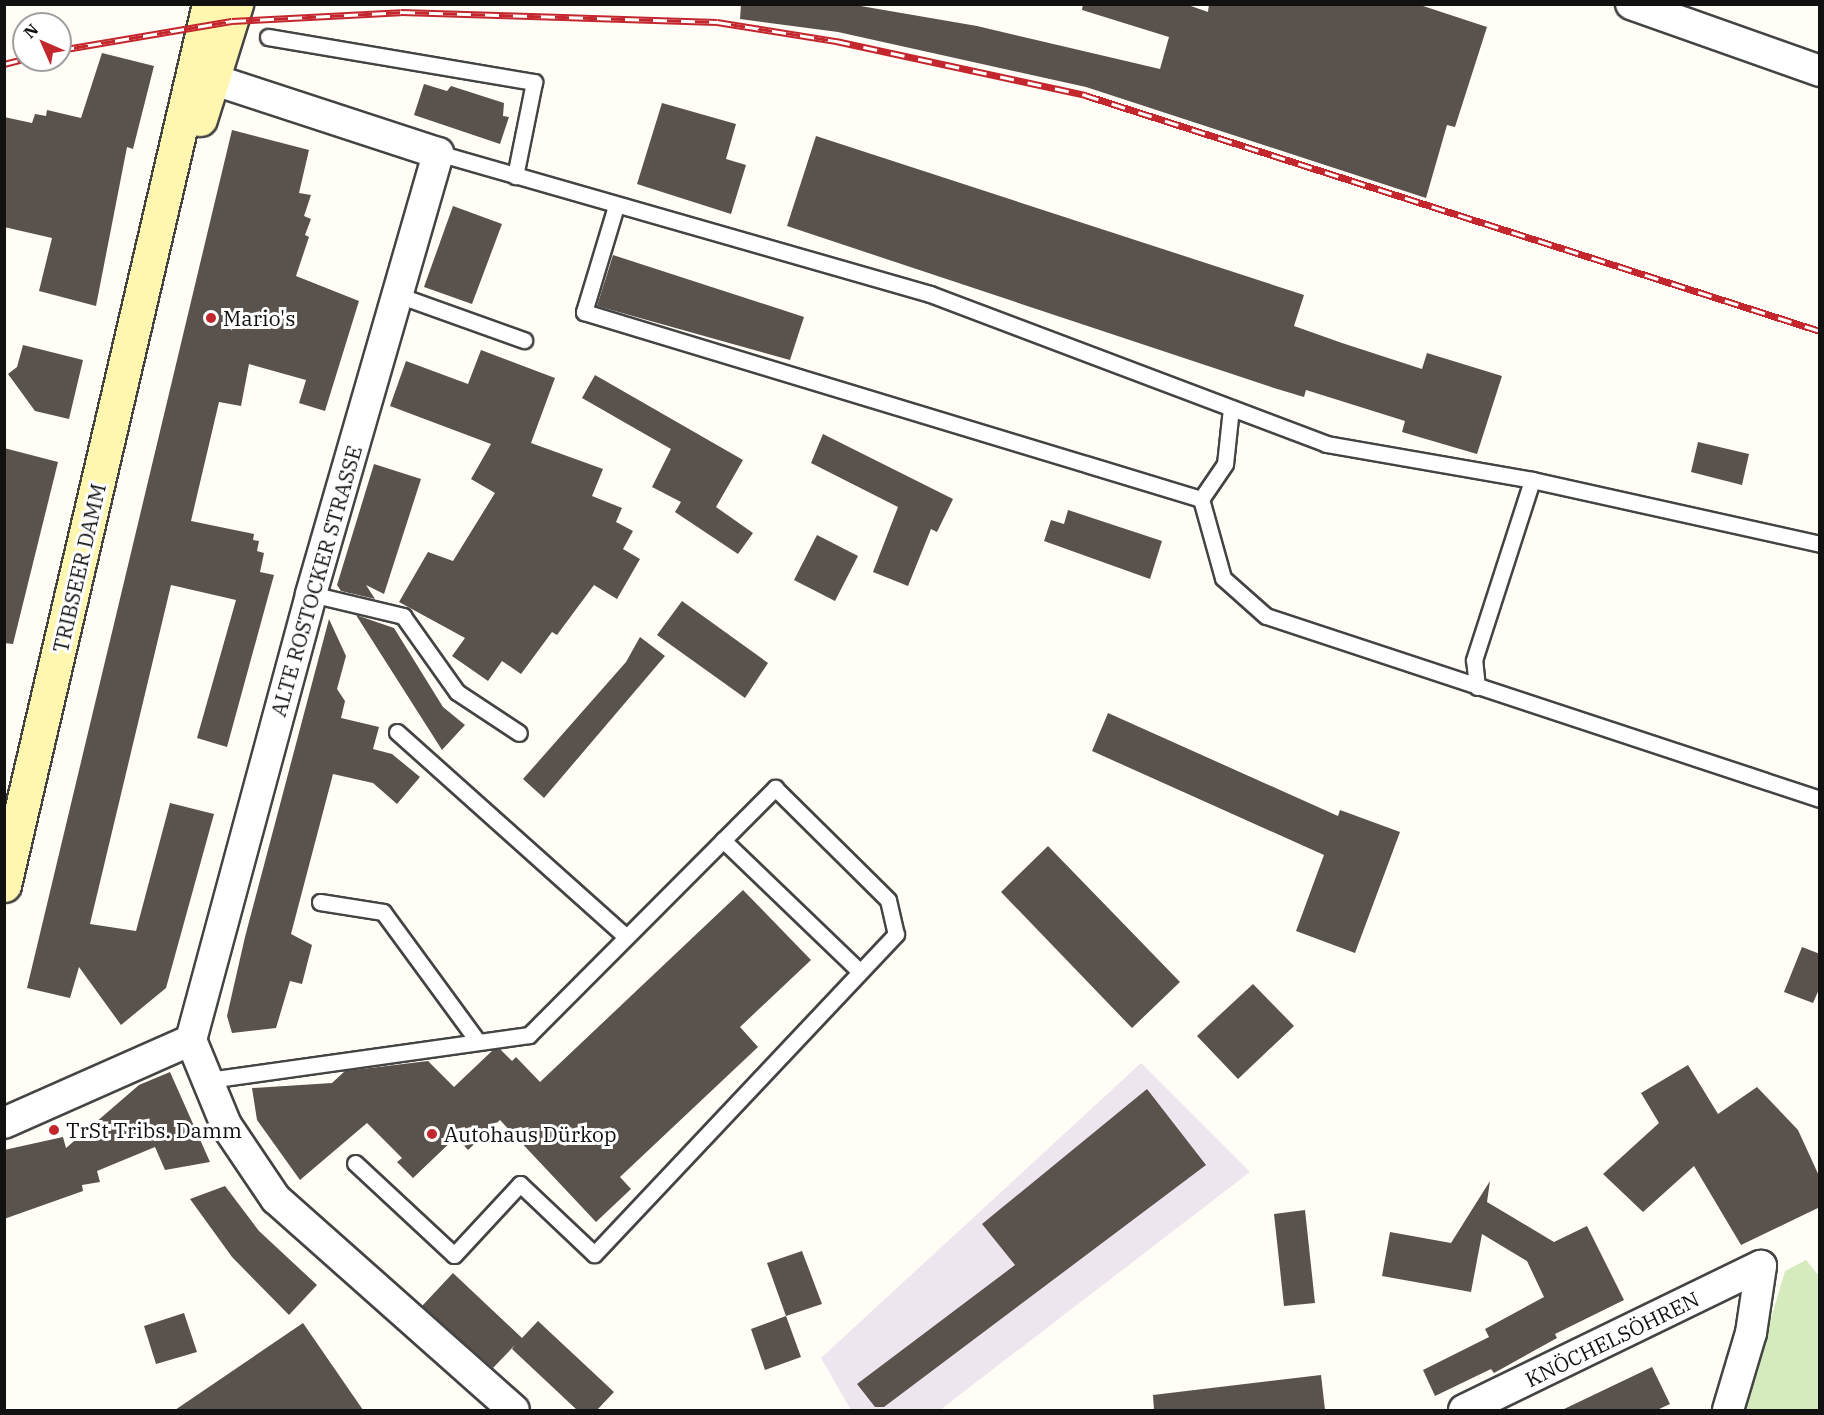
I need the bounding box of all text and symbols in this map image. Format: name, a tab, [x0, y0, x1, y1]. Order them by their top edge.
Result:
north arrow	[12, 12, 72, 72]
text: N	[19, 19, 42, 42]
place label: Mario's	[223, 305, 295, 331]
marker: Mario's	[204, 311, 218, 325]
street label: ALTE ROSTOCKER STRASSE	[265, 443, 367, 719]
street label: TRIBSEER DAMM	[47, 481, 111, 655]
place label: TrSt Tribs. Damm	[66, 1117, 242, 1143]
place label: Autohaus Dürkop	[444, 1121, 617, 1147]
marker: TrSt Tribs. Damm	[47, 1123, 61, 1137]
marker: Autohaus Dürkop	[425, 1127, 439, 1141]
street label: KNÖCHELSÖHREN	[1521, 1286, 1703, 1392]

